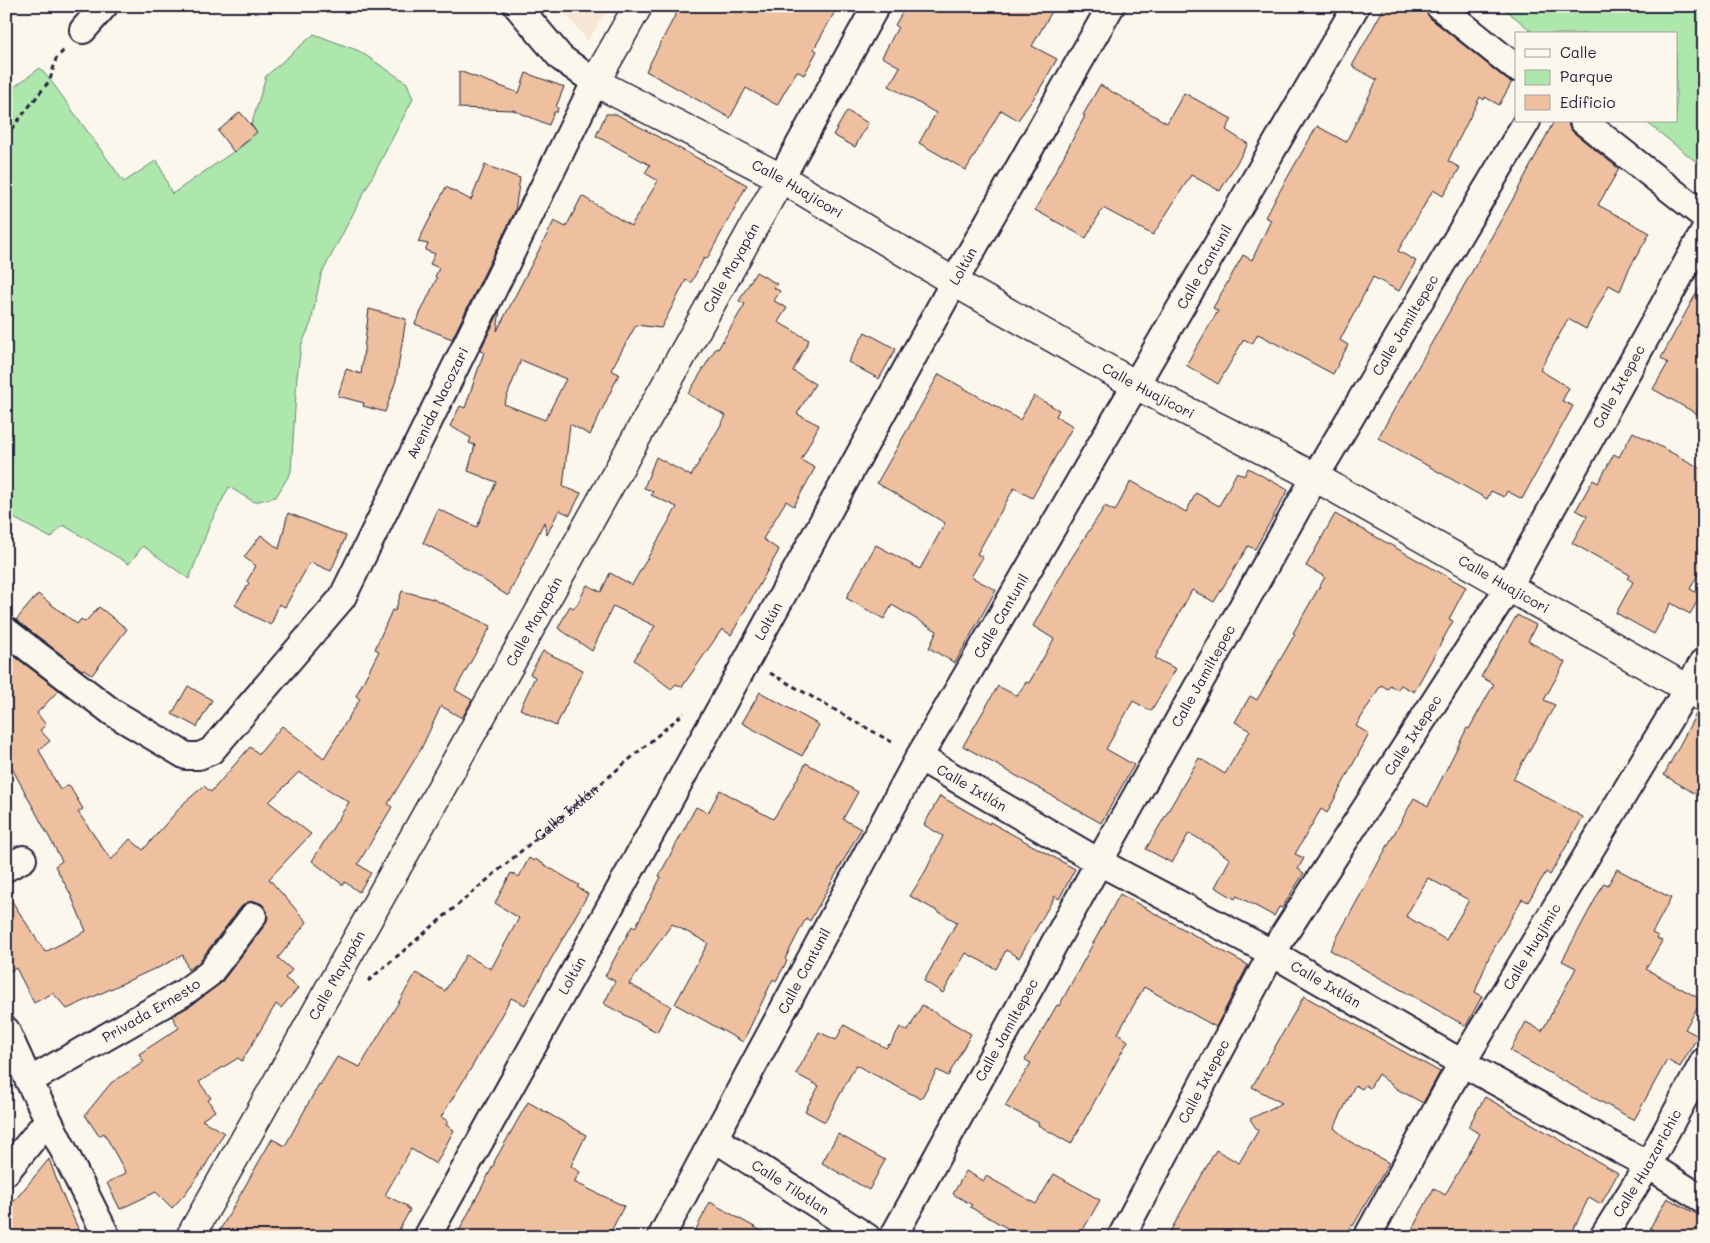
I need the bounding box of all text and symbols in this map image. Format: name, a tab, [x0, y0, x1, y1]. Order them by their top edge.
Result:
legend	[1515, 32, 1678, 122]
text: Calle	[1560, 42, 1597, 62]
text: Parque	[1560, 66, 1613, 86]
text: Edificio	[1560, 92, 1616, 112]
street label: Calle Huajicori	[749, 155, 847, 222]
street label: Calle Mayapán	[698, 219, 763, 316]
street label: Calle Cantunil	[1172, 221, 1236, 312]
street label: Loltún	[944, 243, 981, 288]
street label: Calle Jamiltepec	[1367, 271, 1442, 379]
street label: Calle Ixtepec	[1588, 341, 1649, 432]
street label: Avenida Nacozari	[402, 344, 473, 462]
street label: Calle Huajicori	[1099, 358, 1198, 422]
street label: Calle Huajicori	[1455, 550, 1553, 617]
street label: Calle Cantunil	[969, 570, 1033, 662]
street label: Calle Mayapán	[501, 573, 566, 670]
street label: Loltún	[750, 599, 786, 643]
street label: Calle Jamiltepec	[1167, 621, 1239, 731]
street label: Calle Ixtepec	[1379, 691, 1446, 779]
street label: Calle Ixtlán	[933, 759, 1011, 815]
street label: Calle Ixtlán	[530, 780, 602, 845]
street label: Calle Huajimic	[1498, 900, 1565, 993]
street label: Calle Cantunil	[773, 924, 834, 1017]
street label: Calle Mayapán	[304, 927, 369, 1023]
street label: Loltún	[553, 953, 590, 998]
street label: Calle Ixtlán	[1287, 956, 1365, 1012]
street label: Privada Ernesto	[98, 974, 204, 1046]
street label: Calle Jamiltepec	[970, 975, 1042, 1085]
street label: Calle Ixtepec	[1173, 1036, 1233, 1127]
street label: Calle Huazarichic	[1608, 1106, 1685, 1221]
street label: Calle Tilotlan	[748, 1155, 833, 1219]

